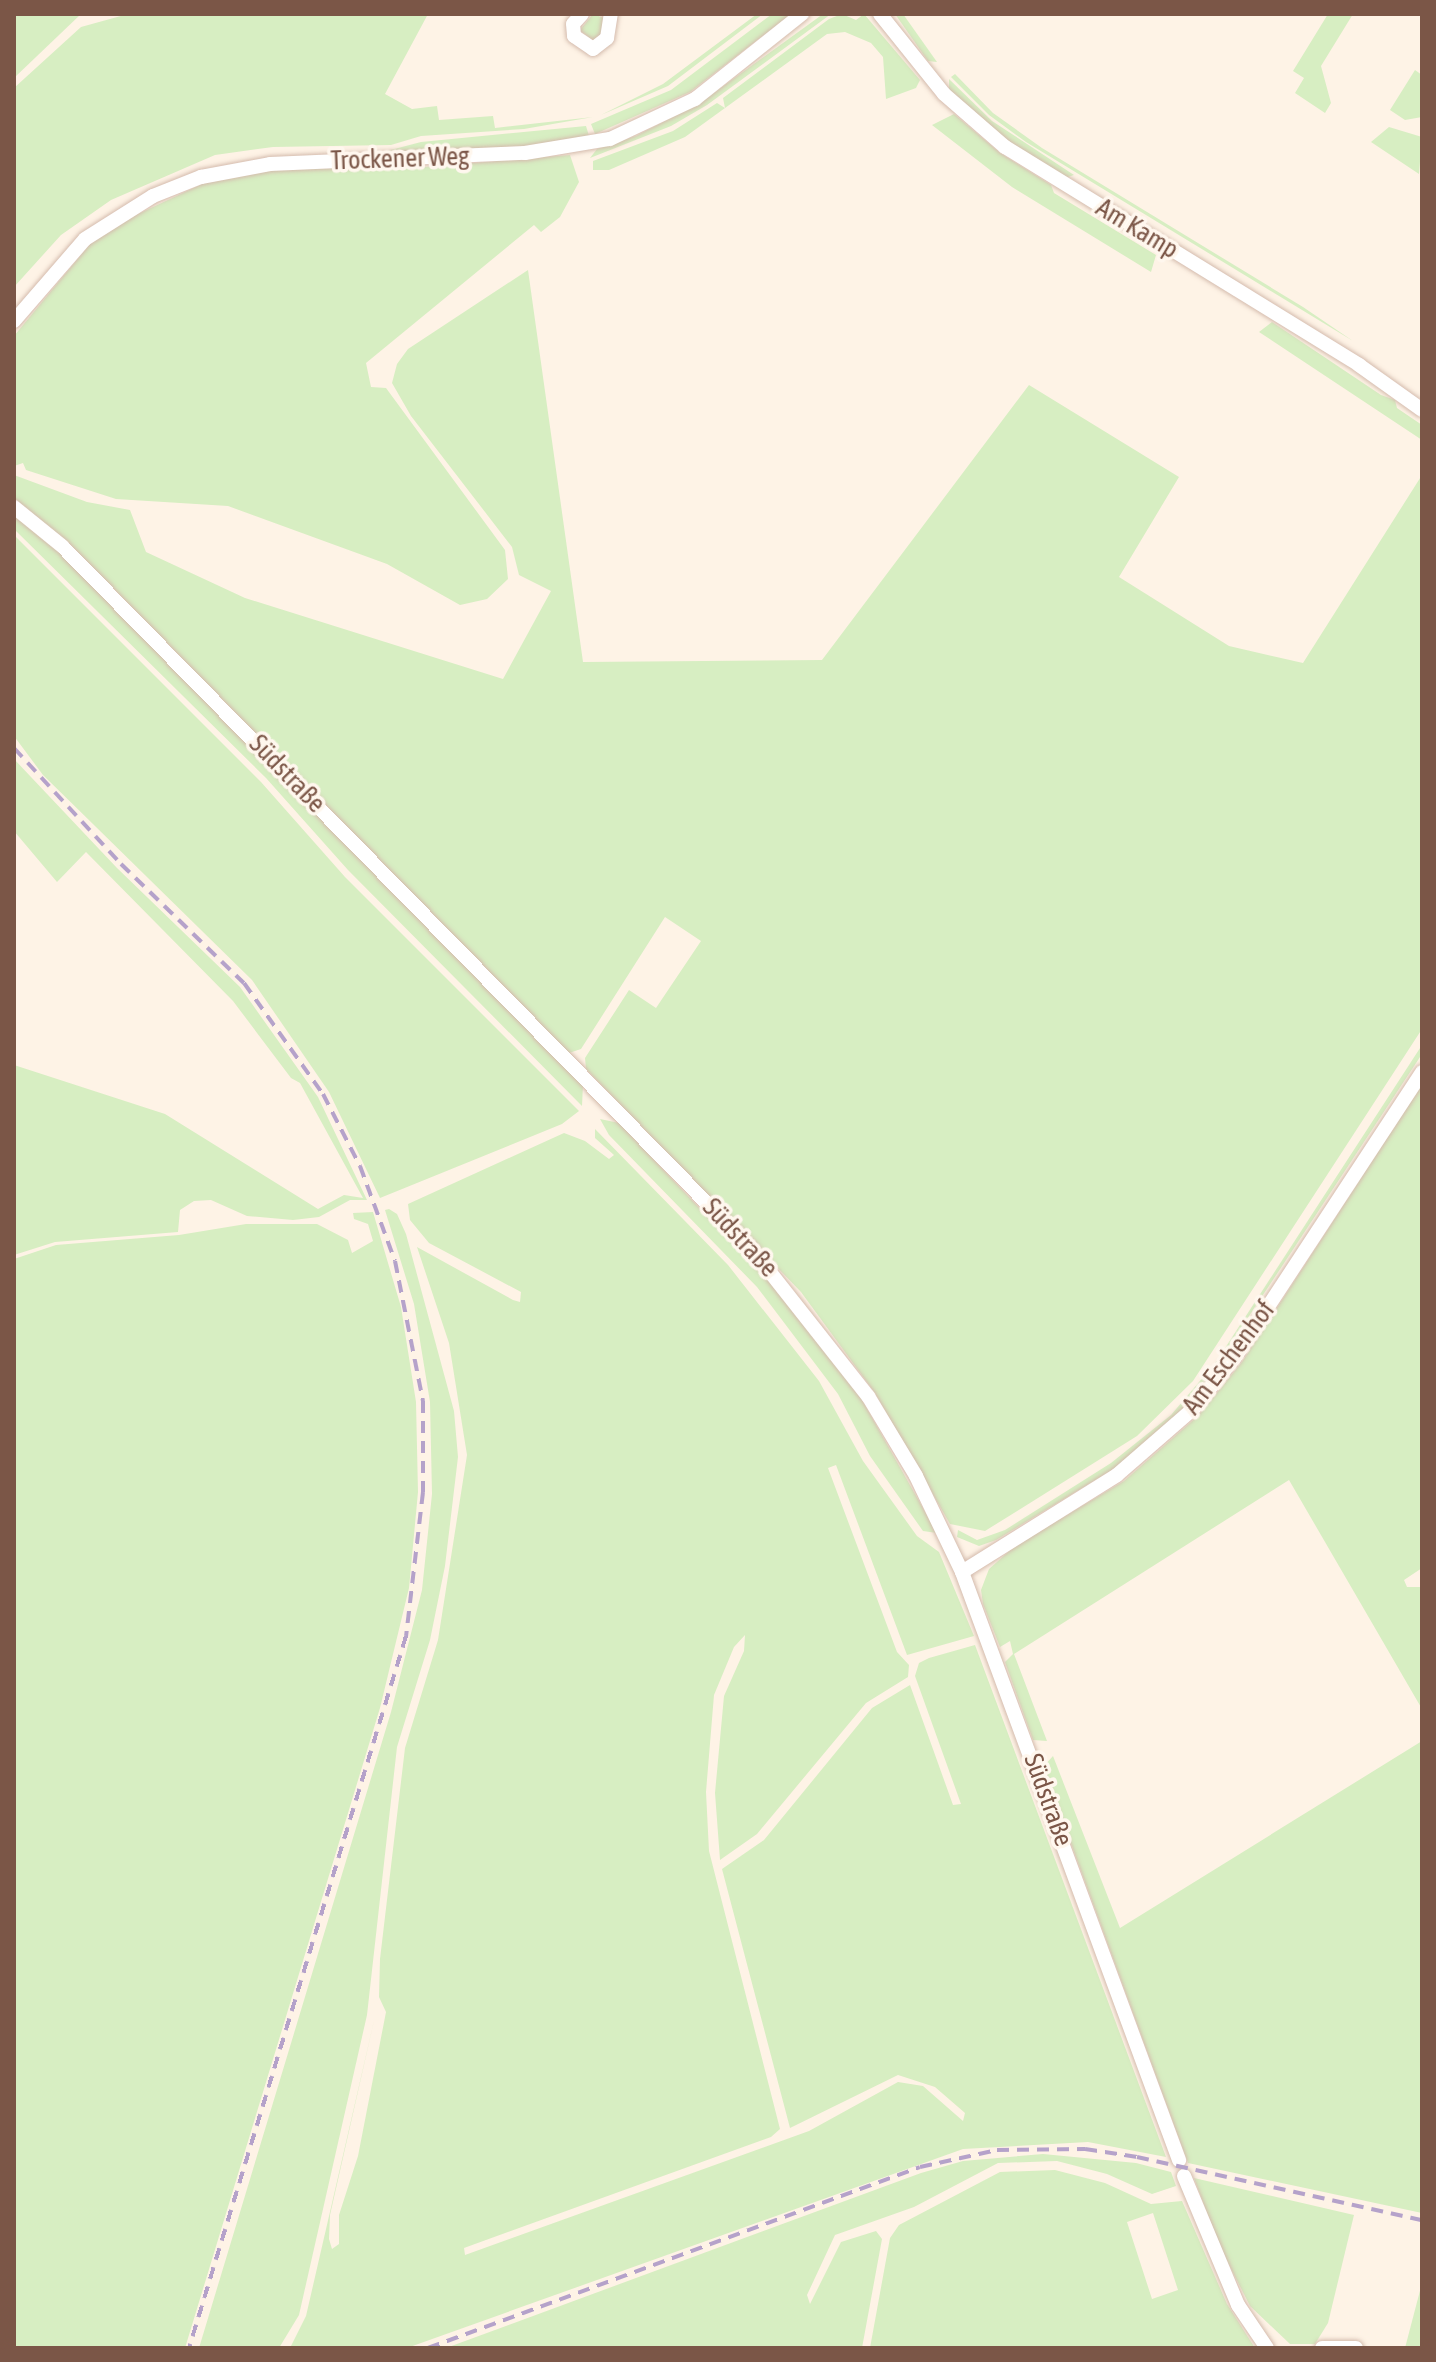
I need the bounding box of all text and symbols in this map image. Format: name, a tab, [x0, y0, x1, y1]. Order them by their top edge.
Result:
street label: Trockener Weg	[330, 141, 470, 177]
street label: Am Kamp	[1090, 192, 1184, 266]
street label: Südstraße	[243, 729, 331, 819]
street label: Südstraße	[696, 1192, 784, 1284]
street label: Am Eschenhof	[1176, 1295, 1282, 1421]
street label: Südstraße	[1017, 1750, 1079, 1850]

